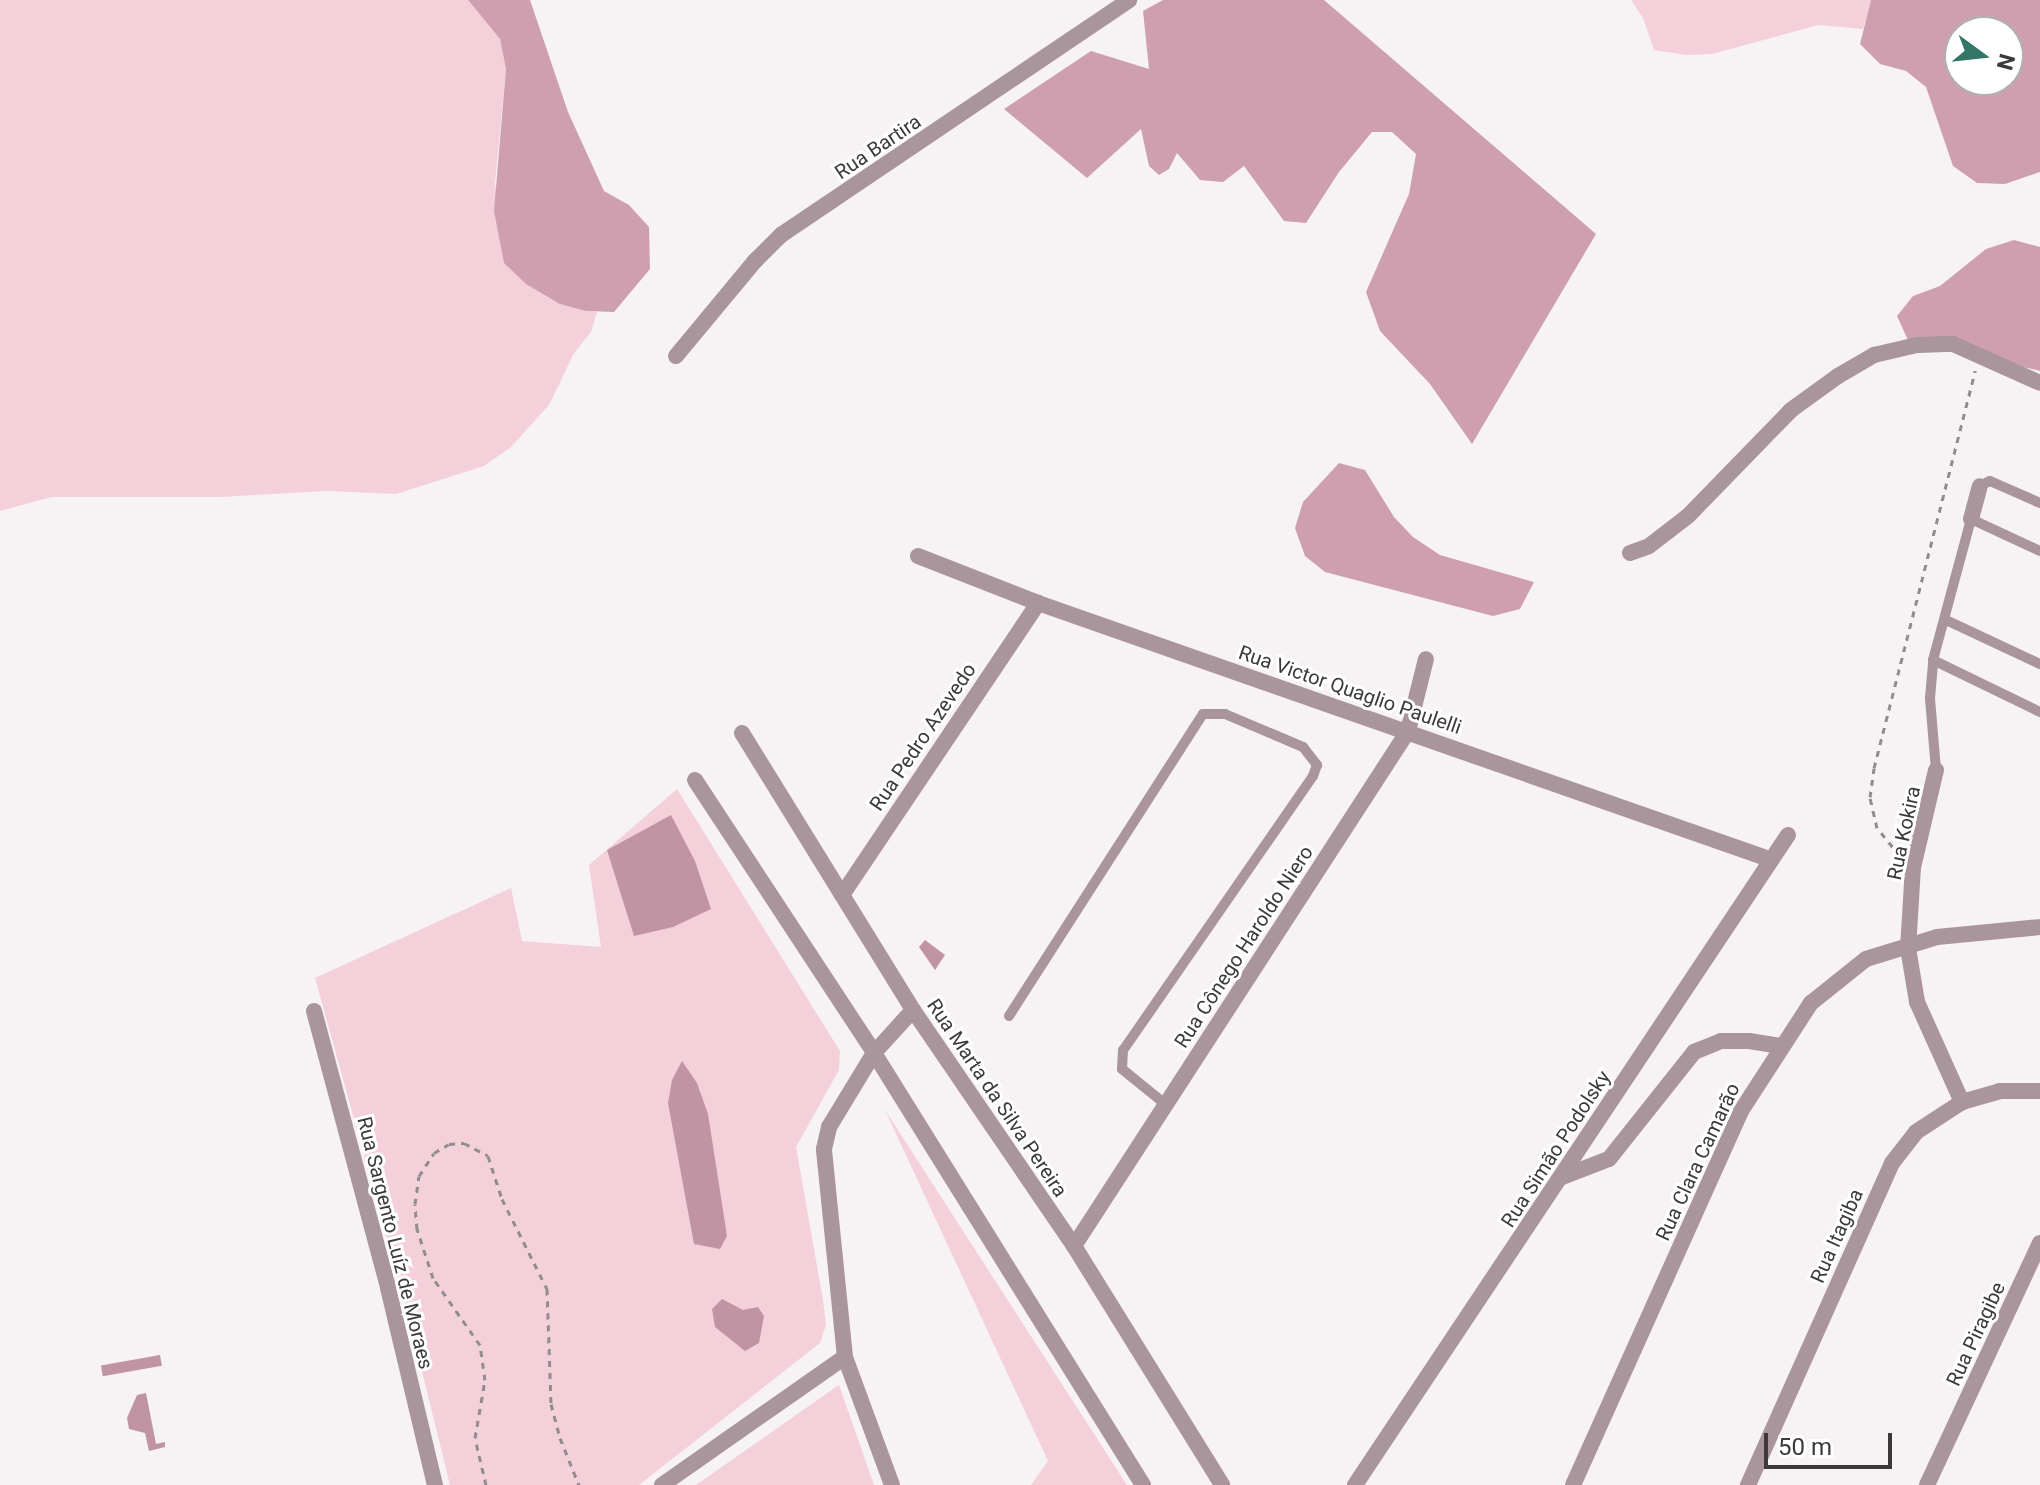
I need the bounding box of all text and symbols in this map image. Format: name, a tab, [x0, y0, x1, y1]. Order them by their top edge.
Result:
north arrow	[1944, 16, 2024, 96]
text: N	[1992, 51, 2020, 73]
street label: Rua Bartira	[830, 110, 926, 184]
street label: Rua Victor Quaglio Paulelli	[1235, 641, 1465, 739]
street label: Rua Pedro Azevedo	[865, 659, 981, 815]
street label: Rua Kokira	[1882, 784, 1926, 882]
street label: Rua Cônego Haroldo Niero	[1170, 841, 1318, 1053]
street label: Rua Marta da Silva Pereira	[922, 994, 1072, 1202]
street label: Rua Simão Podolsky	[1496, 1066, 1616, 1232]
street label: Rua Clara Camarão	[1651, 1079, 1745, 1245]
street label: Rua Sargento Luíz de Moraes	[352, 1114, 438, 1372]
street label: Rua Itagiba	[1806, 1185, 1868, 1287]
street label: Rua Piragibe	[1941, 1278, 2011, 1390]
scale bar	[1768, 1417, 1896, 1467]
text: 50 m	[1778, 1433, 1832, 1461]

